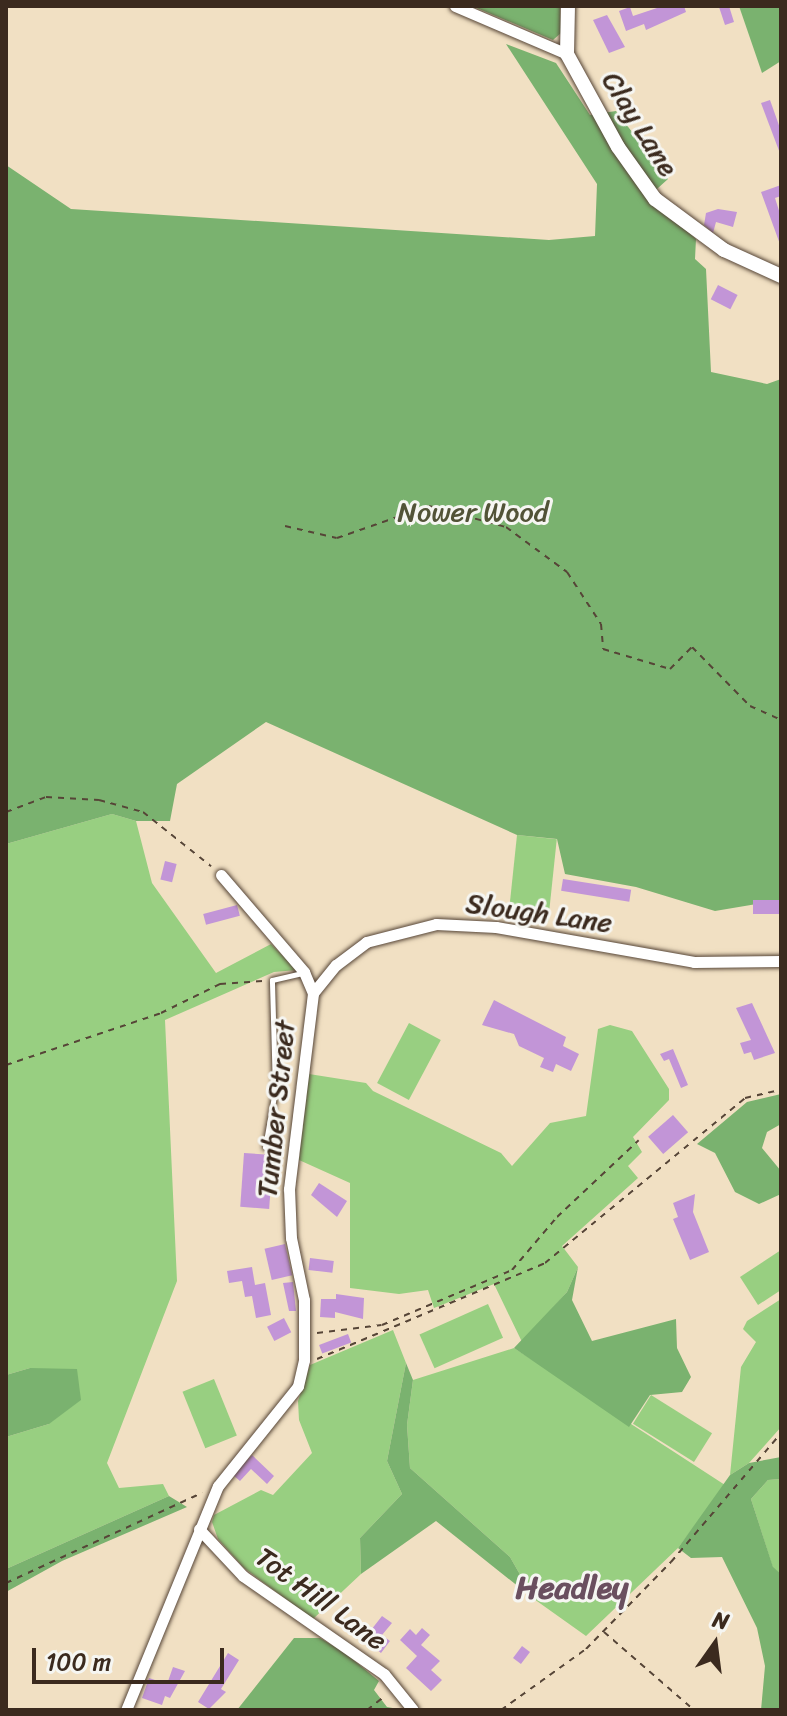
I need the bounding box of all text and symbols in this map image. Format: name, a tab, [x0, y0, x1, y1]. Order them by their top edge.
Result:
street label: Clay Lane	[595, 65, 685, 183]
park label: Nower Wood	[398, 495, 548, 529]
street label: Slough Lane	[464, 886, 614, 940]
street label: Tumber Street	[250, 1018, 302, 1200]
street label: Tot Hill Lane	[249, 1540, 393, 1658]
district label: Headley	[516, 1569, 628, 1607]
text: N	[709, 1599, 733, 1641]
north arrow	[675, 1604, 755, 1684]
scale bar	[36, 1632, 228, 1682]
text: 100 m	[46, 1641, 111, 1683]

